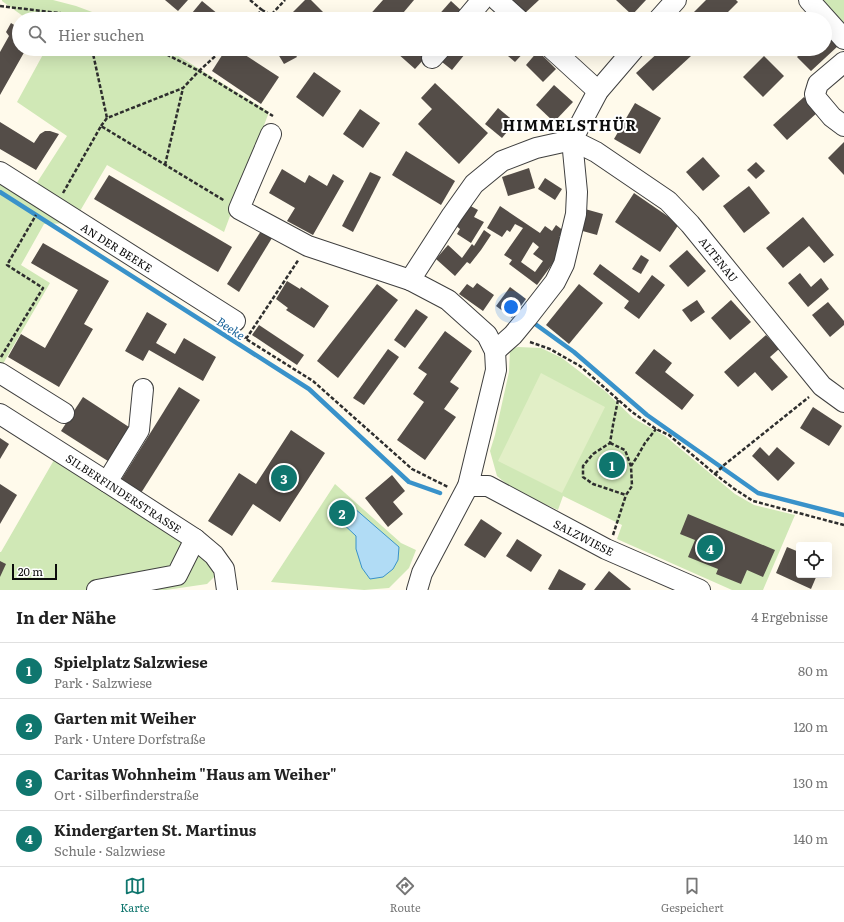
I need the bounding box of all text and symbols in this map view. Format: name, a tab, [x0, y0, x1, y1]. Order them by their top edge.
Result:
search box	[12, 12, 832, 56]
icon: search	[26, 23, 48, 45]
text: Hier suchen	[58, 23, 144, 46]
district label: HIMMELSTHÜR	[503, 113, 637, 136]
street label: AN DER BEEKE	[78, 219, 156, 275]
street label: ALTENAU	[696, 233, 742, 285]
your location	[501, 297, 521, 317]
water label: Beeke	[213, 312, 249, 344]
street label: SILBERFINDERSTRASSE	[63, 450, 185, 536]
pin: 1	[599, 450, 625, 480]
pin: 3	[271, 463, 297, 493]
pin: 2	[329, 498, 355, 528]
street label: SALZWIESE	[551, 515, 617, 559]
pin: 4	[697, 533, 723, 563]
map controls	[796, 542, 832, 578]
button: locate	[796, 542, 832, 578]
scale bar	[12, 562, 57, 581]
text: 20 m	[18, 563, 43, 579]
text: In der Nähe	[16, 604, 116, 629]
text: 4 Ergebnisse	[751, 607, 828, 626]
text: Spielplatz Salzwiese	[54, 650, 208, 673]
text: 1	[26, 661, 32, 680]
text: 80 m	[798, 661, 828, 680]
text: Park · Salzwiese	[54, 673, 152, 692]
text: Garten mit Weiher	[54, 706, 196, 729]
text: 2	[26, 717, 32, 736]
text: 120 m	[793, 717, 828, 736]
text: Park · Untere Dorfstraße	[54, 729, 206, 748]
text: Caritas Wohnheim "Haus am Weiher"	[54, 762, 337, 785]
text: 3	[25, 773, 33, 792]
text: 130 m	[793, 773, 828, 792]
text: Ort · Silberfinderstraße	[54, 785, 199, 804]
text: Kindergarten St. Martinus	[54, 818, 256, 841]
text: 4	[25, 829, 33, 848]
text: 140 m	[793, 829, 828, 848]
text: Schule · Salzwiese	[54, 841, 165, 860]
tab: Karte	[120, 875, 149, 915]
tab: Route	[390, 875, 421, 915]
tab: Gespeichert	[661, 875, 724, 915]

